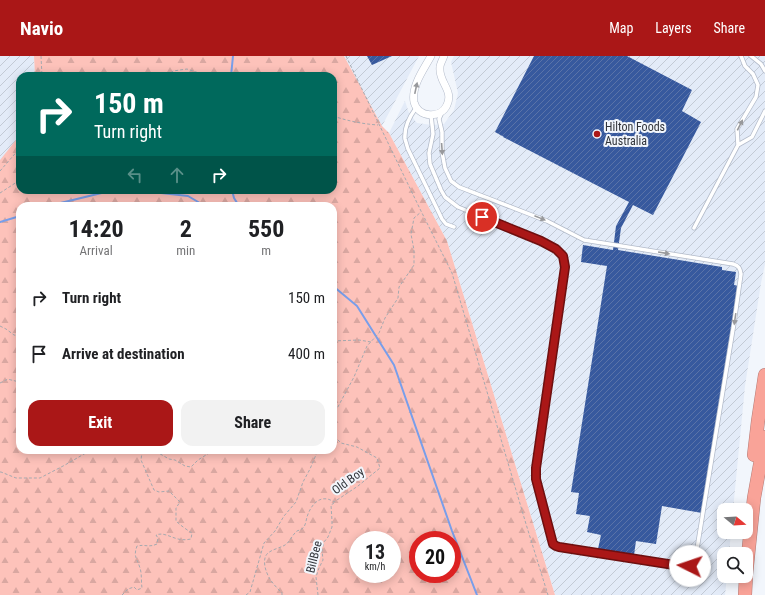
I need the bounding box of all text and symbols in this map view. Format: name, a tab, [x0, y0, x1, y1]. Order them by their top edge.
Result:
text: Navio	[20, 17, 63, 40]
text: Map	[609, 20, 633, 36]
text: Layers	[655, 20, 692, 36]
text: Share	[714, 20, 745, 36]
one-way arrow	[413, 82, 419, 95]
text: 150 m	[94, 87, 164, 120]
icon: right	[28, 88, 80, 140]
one-way arrow	[737, 119, 743, 130]
place label: Hilton Foods Australia	[605, 120, 665, 148]
text: Turn right	[94, 121, 162, 142]
marker: Hilton Foods Australia	[592, 129, 602, 139]
one-way arrow	[439, 143, 446, 155]
icon: left	[124, 164, 146, 186]
icon: ahead	[166, 164, 188, 186]
icon: right	[208, 164, 230, 186]
pin	[465, 200, 499, 234]
icon: arrive	[471, 206, 493, 228]
text: 14:20	[69, 215, 124, 243]
text: 2	[180, 215, 192, 243]
text: 550	[248, 215, 284, 243]
one-way arrow	[534, 216, 546, 222]
text: Arrival	[80, 243, 113, 258]
text: min	[176, 243, 195, 258]
text: m	[261, 243, 271, 258]
one-way arrow	[657, 250, 670, 256]
icon: right	[28, 287, 50, 309]
text: Turn right	[62, 289, 121, 307]
text: 150 m	[288, 289, 325, 307]
one-way arrow	[732, 313, 738, 325]
icon: arrive	[28, 343, 50, 365]
text: Arrive at destination	[62, 345, 185, 363]
text: 400 m	[288, 345, 325, 363]
button: Exit	[28, 400, 173, 446]
button: Share	[181, 400, 325, 446]
street label: Old Boy	[329, 465, 367, 497]
north arrow	[717, 503, 753, 539]
map controls	[717, 503, 753, 583]
speed limit sign: 20	[409, 531, 461, 583]
street label: BillBee	[303, 539, 325, 575]
text: 13	[365, 540, 385, 564]
position arrow	[669, 545, 711, 587]
button: search	[717, 547, 753, 583]
text: km/h	[365, 561, 385, 572]

